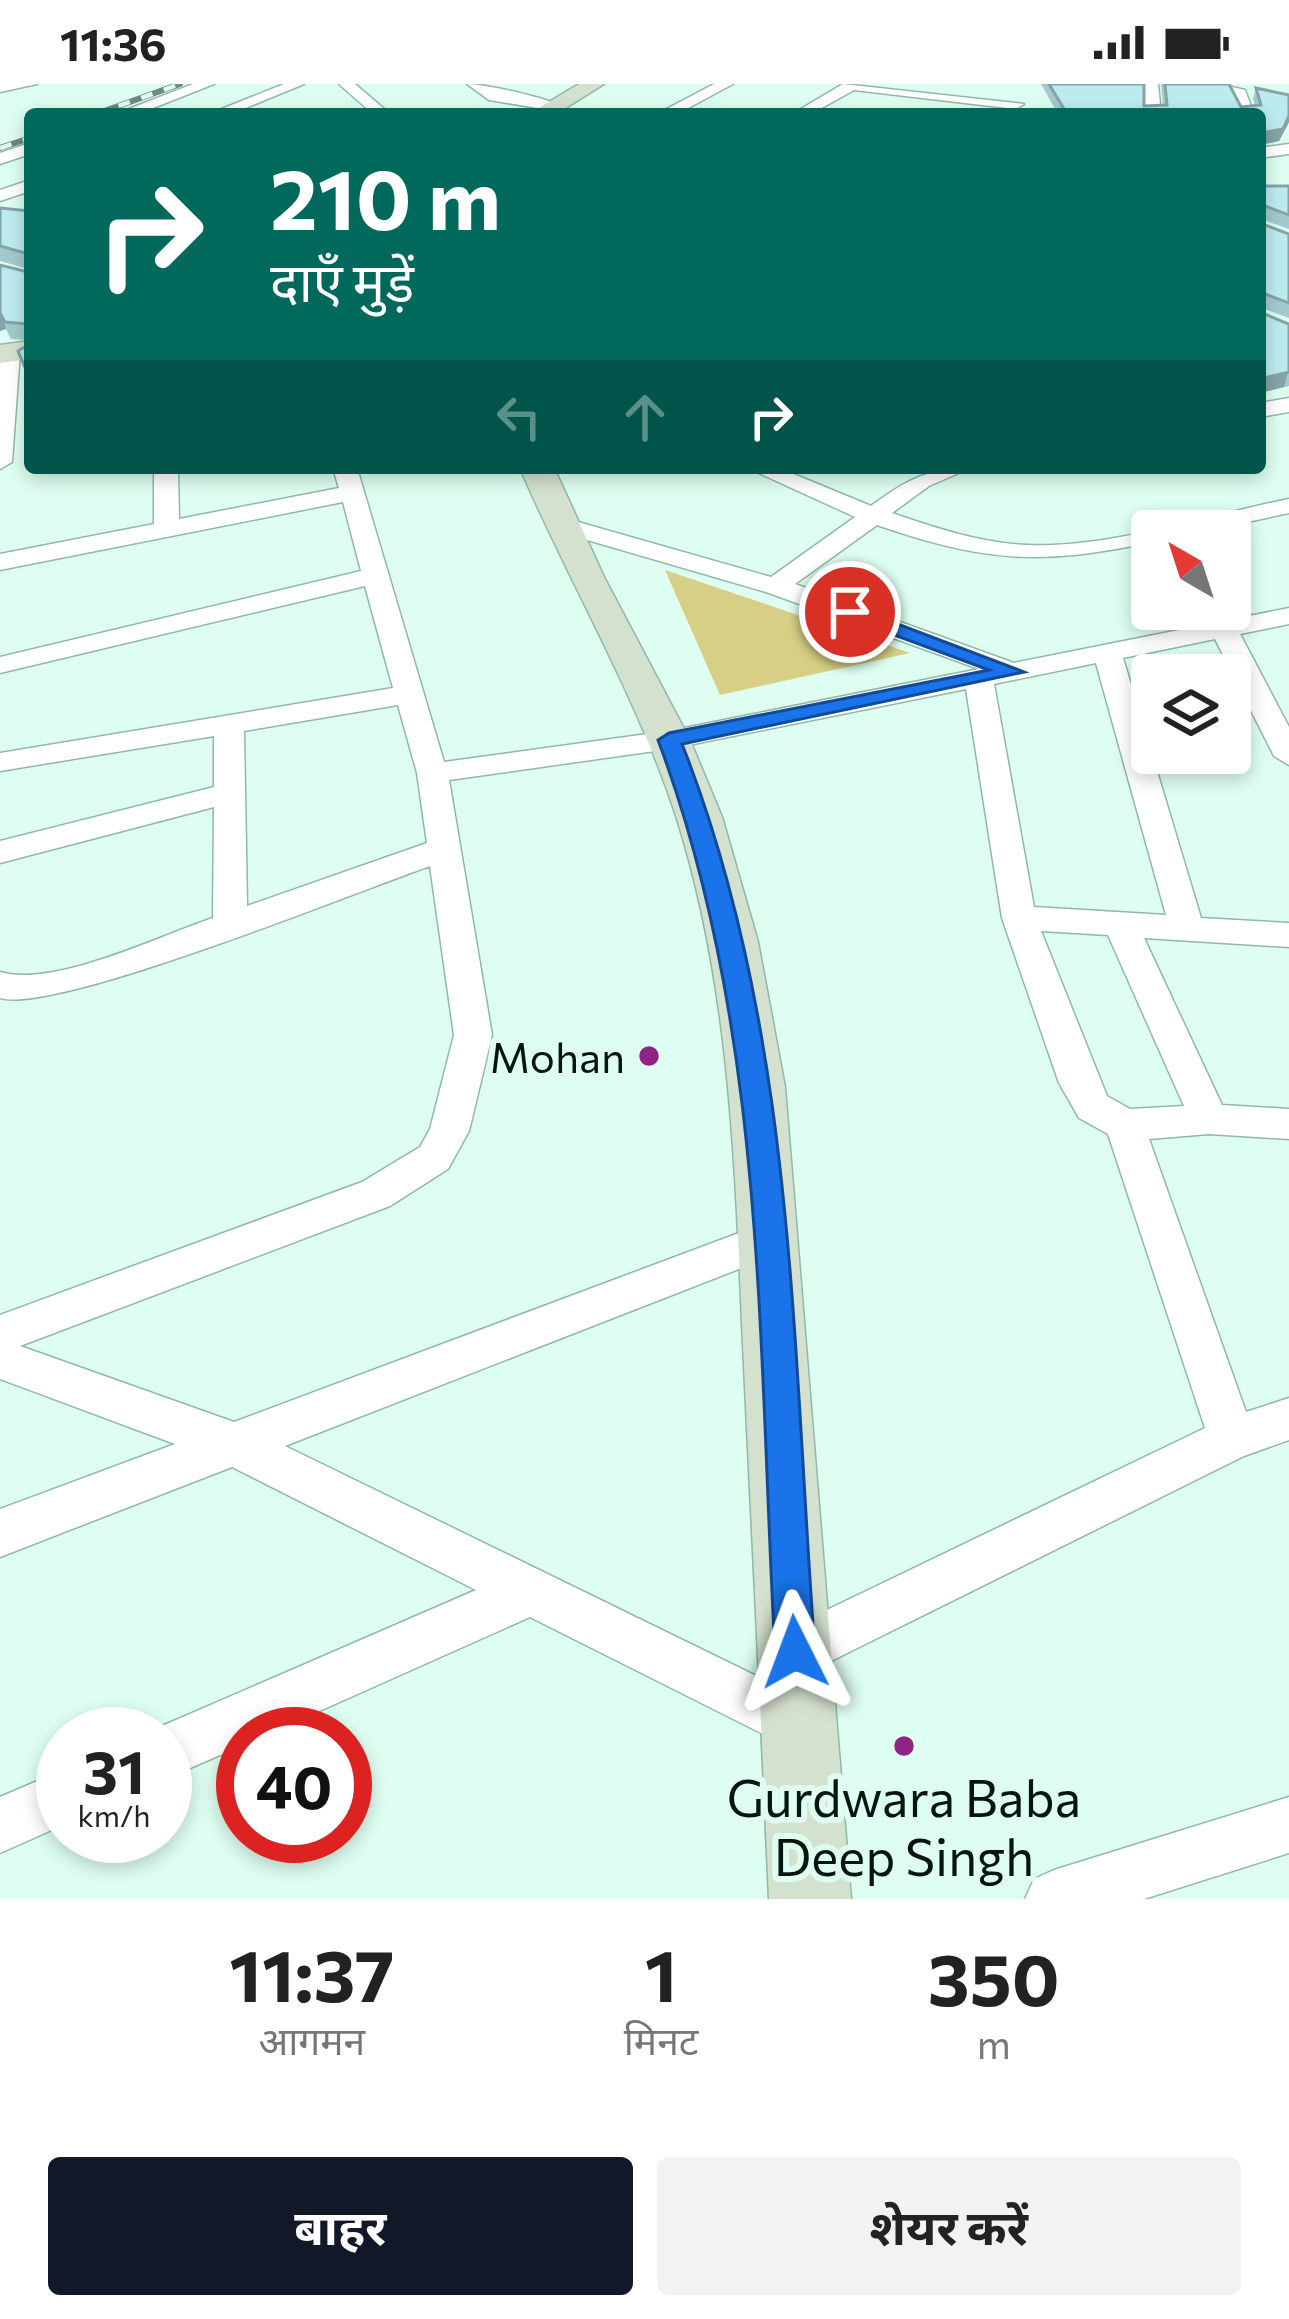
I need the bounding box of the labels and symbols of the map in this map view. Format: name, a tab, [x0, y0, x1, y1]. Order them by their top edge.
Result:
north arrow	[1131, 510, 1251, 630]
pin	[799, 561, 901, 663]
place label: Mohan	[490, 1030, 625, 1082]
marker: Mohan	[636, 1043, 662, 1069]
position arrow	[732, 1589, 858, 1715]
speed limit sign: 40	[216, 1707, 372, 1863]
marker: Gurdwara Baba Deep Singh	[891, 1733, 917, 1759]
place label: Gurdwara Baba Deep Singh	[727, 1765, 1081, 1887]

